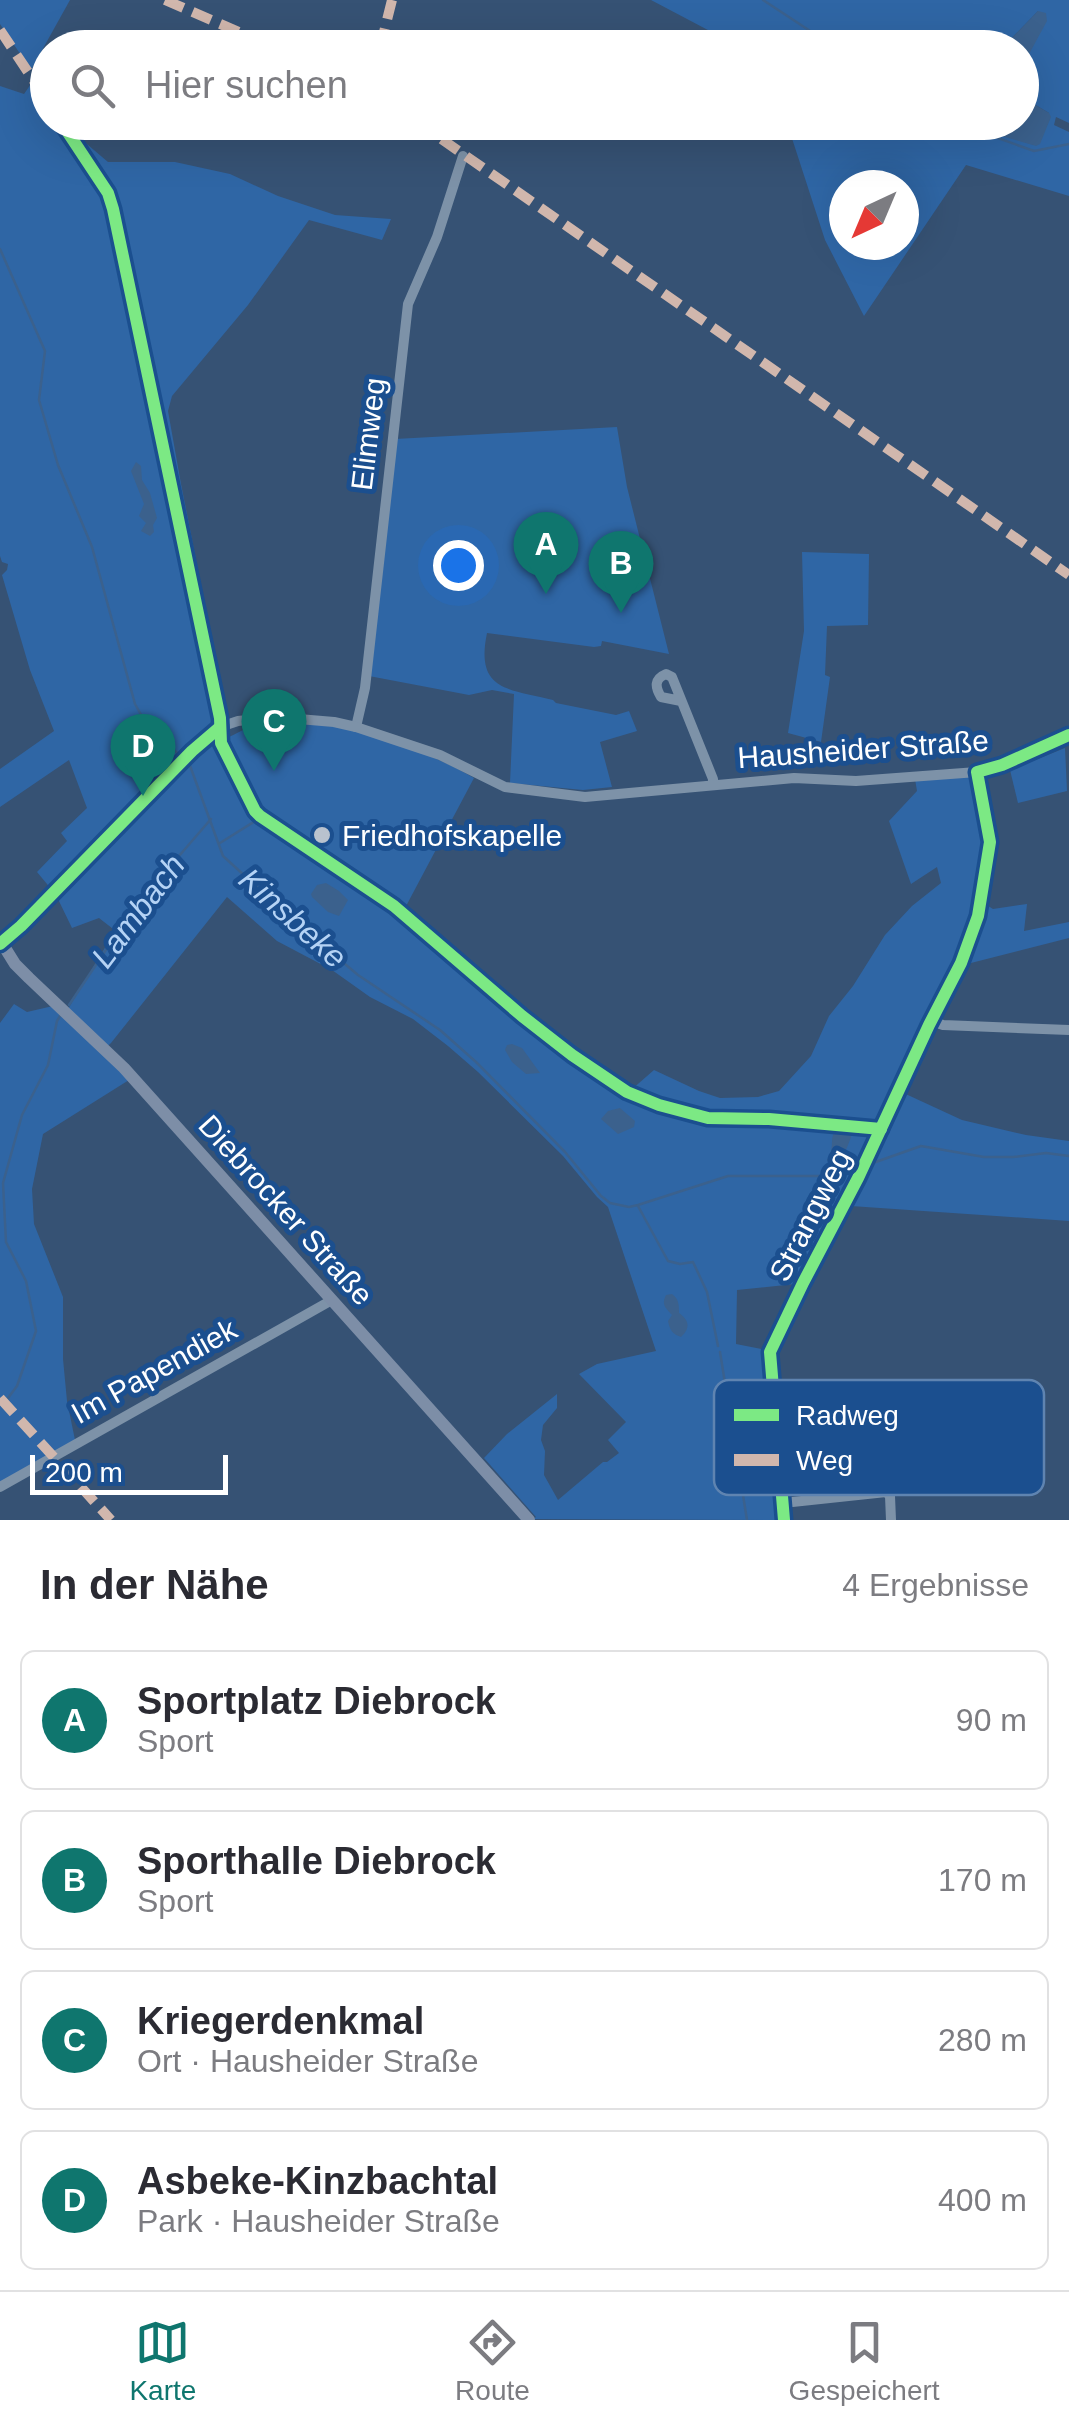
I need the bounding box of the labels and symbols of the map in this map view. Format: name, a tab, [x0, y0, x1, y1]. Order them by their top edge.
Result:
north arrow	[829, 170, 919, 260]
street label: Elimweg	[345, 376, 391, 492]
pin: A	[514, 512, 578, 594]
pin: B	[588, 530, 654, 613]
your location	[433, 540, 484, 591]
pin: C	[242, 688, 306, 771]
pin: D	[110, 714, 176, 796]
street label: Hausheider Straße	[736, 724, 990, 774]
place label: Friedhofskapelle	[342, 819, 562, 852]
marker: Friedhofskapelle	[311, 824, 333, 846]
water label: Lambach	[84, 848, 192, 974]
water label: Kinsbeke	[232, 861, 354, 975]
street label: Diebrocker Straße	[192, 1109, 380, 1311]
street label: Strangweg	[763, 1144, 857, 1286]
street label: Im Papendiek	[66, 1312, 243, 1430]
legend	[714, 1380, 1044, 1495]
text: Radweg	[796, 1400, 899, 1431]
text: Weg	[796, 1445, 853, 1476]
scale bar	[30, 1450, 228, 1494]

